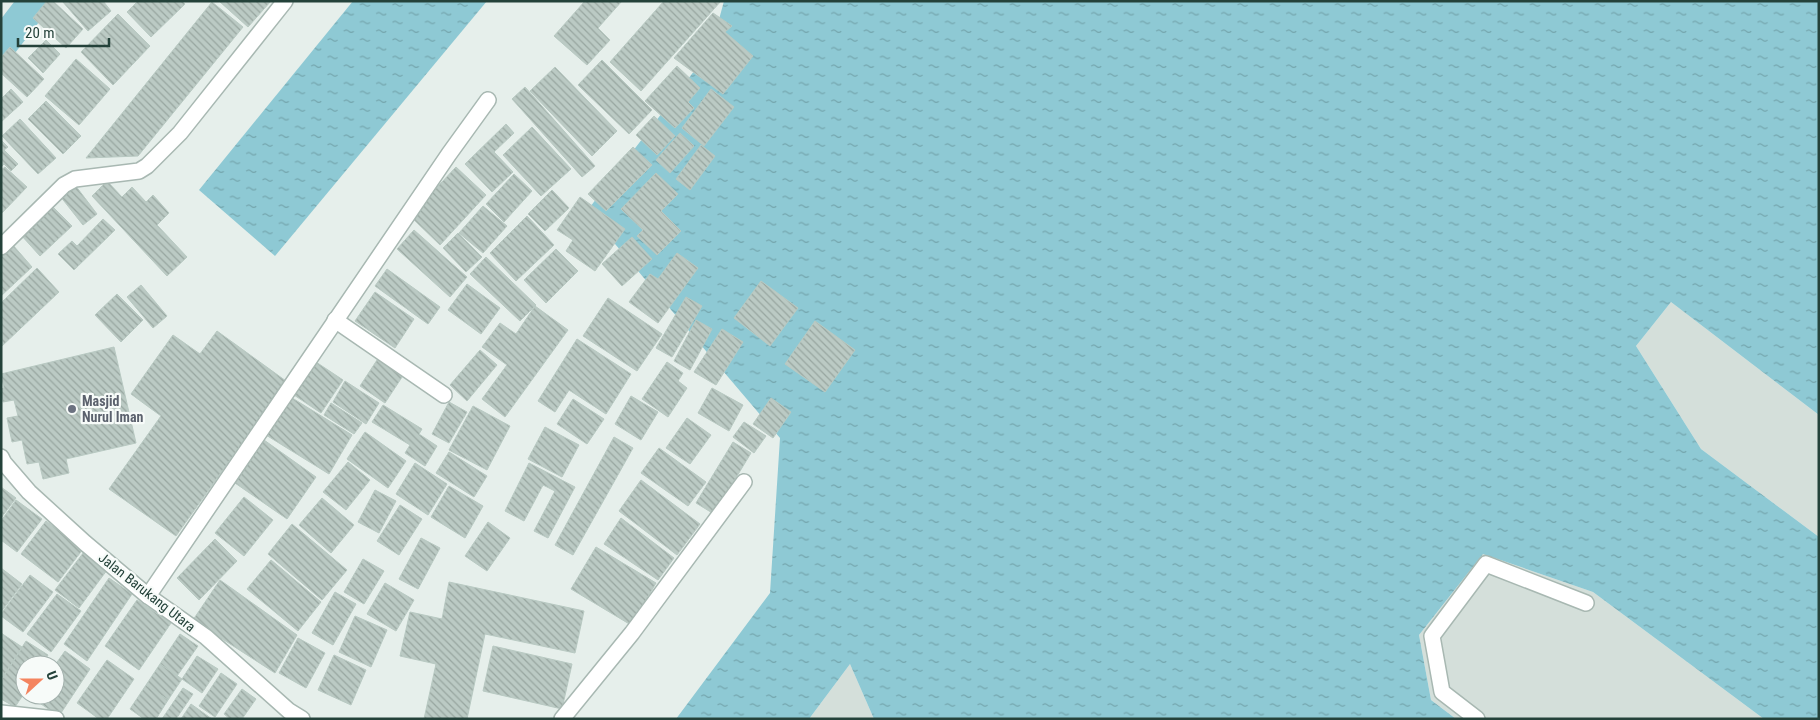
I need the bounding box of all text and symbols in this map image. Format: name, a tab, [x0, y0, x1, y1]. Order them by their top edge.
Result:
scale bar	[18, 15, 109, 47]
text: 20 m	[25, 24, 55, 42]
place label: Masjid Nurul Iman	[82, 393, 143, 425]
marker: Masjid Nurul Iman	[66, 403, 78, 415]
street label: Jalan Barukang Utara	[96, 549, 198, 635]
north arrow	[15, 655, 65, 705]
text: U	[43, 669, 61, 682]

